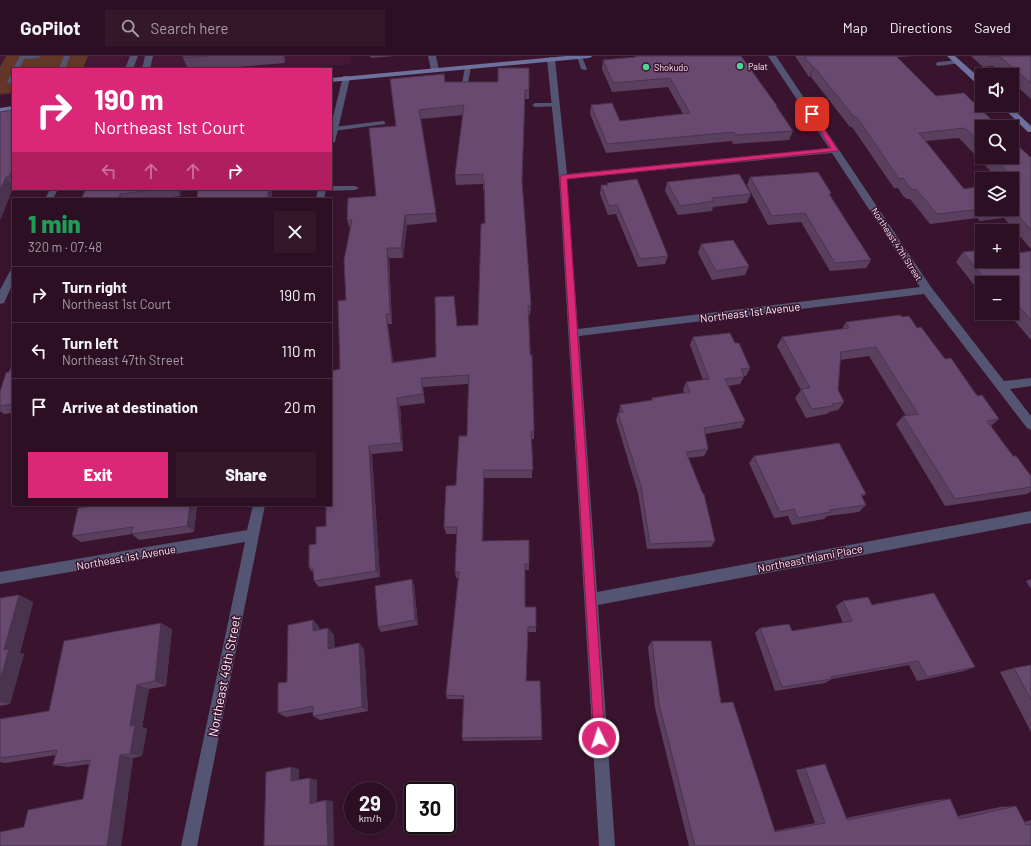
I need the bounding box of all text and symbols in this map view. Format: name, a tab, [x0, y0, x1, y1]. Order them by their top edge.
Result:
search box	[105, 10, 385, 46]
text: GoPilot	[20, 16, 81, 39]
icon: search	[119, 17, 141, 39]
text: Search here	[151, 19, 229, 37]
text: Map	[843, 19, 868, 36]
text: Directions	[890, 19, 952, 36]
text: Saved	[974, 19, 1011, 36]
marker: Palat	[735, 61, 745, 71]
place label: Palat	[748, 61, 768, 72]
marker: Shokudo	[641, 62, 651, 72]
place label: Shokudo	[654, 62, 688, 73]
map controls	[975, 68, 1019, 320]
button: sound	[975, 68, 1019, 112]
text: 190 m	[94, 82, 164, 116]
icon: right	[28, 84, 80, 136]
pin	[795, 97, 829, 131]
icon: arrive	[801, 103, 823, 125]
text: Northeast 1st Court	[94, 116, 245, 138]
button: search	[975, 120, 1019, 164]
icon: left	[98, 160, 120, 182]
icon: ahead	[140, 160, 162, 182]
icon: ahead	[182, 160, 204, 182]
icon: right	[224, 160, 246, 182]
button: layers	[975, 172, 1019, 216]
street label: Northeast 47th Street	[869, 206, 925, 282]
text: 1 min	[28, 209, 81, 238]
button: close	[274, 211, 316, 253]
button: +	[975, 224, 1019, 268]
text: 320 m · 07:48	[28, 239, 102, 255]
button: −	[975, 276, 1019, 320]
text: Turn right	[62, 278, 127, 296]
icon: right	[28, 284, 50, 306]
text: 190 m	[279, 286, 316, 304]
text: Northeast 1st Court	[62, 296, 171, 312]
street label: Northeast 1st Avenue	[699, 299, 801, 325]
text: Turn left	[62, 334, 118, 352]
icon: left	[28, 340, 50, 362]
text: 110 m	[282, 342, 316, 360]
text: Northeast 47th Street	[62, 352, 184, 368]
icon: arrive	[28, 396, 50, 418]
text: Arrive at destination	[62, 398, 198, 416]
text: 20 m	[284, 398, 316, 416]
button: Exit	[28, 452, 168, 498]
button: Share	[176, 452, 316, 498]
street label: Northeast Miami Place	[756, 541, 864, 575]
street label: Northeast 1st Avenue	[75, 542, 177, 572]
street label: Northeast 49th Street	[204, 614, 244, 738]
position arrow	[578, 717, 620, 759]
speed limit sign: 30	[404, 782, 456, 834]
text: 29	[359, 791, 381, 815]
text: km/h	[359, 812, 381, 824]

